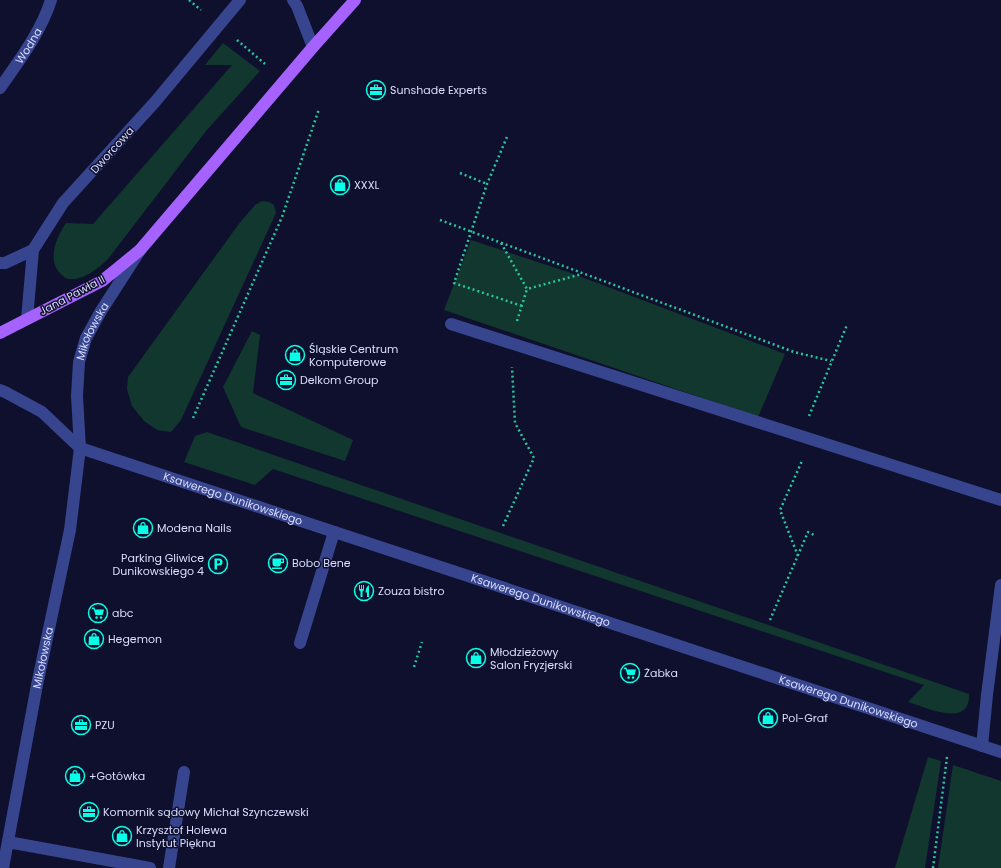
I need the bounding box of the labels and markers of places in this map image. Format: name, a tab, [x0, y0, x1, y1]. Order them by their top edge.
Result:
office icon: Sunshade Experts	[365, 79, 387, 101]
place label: Sunshade Experts	[390, 82, 487, 98]
shop icon: XXXL	[329, 174, 351, 196]
place label: XXXL	[354, 177, 379, 193]
place label: Śląskie Centrum Komputerowe	[309, 341, 398, 370]
shop icon: Śląskie Centrum Komputerowe	[284, 344, 306, 366]
office icon: Delkom Group	[275, 369, 297, 391]
place label: Delkom Group	[300, 372, 378, 388]
shop icon: Modena Nails	[132, 517, 154, 539]
place label: Modena Nails	[157, 520, 232, 536]
place label: Parking Gliwice Dunikowskiego 4	[112, 550, 204, 579]
cafe icon: Bobo Bene	[267, 552, 289, 574]
parking icon: Parking Gliwice Dunikowskiego 4	[207, 553, 229, 575]
place label: Bobo Bene	[292, 555, 351, 571]
restaurant icon: Zouza bistro	[353, 580, 375, 602]
place label: Zouza bistro	[378, 583, 444, 599]
supermarket icon: abc	[87, 602, 109, 624]
place label: abc	[112, 605, 134, 621]
shop icon: Hegemon	[83, 628, 105, 650]
place label: Hegemon	[108, 631, 162, 647]
place label: Młodzieżowy Salon Fryzjerski	[490, 644, 573, 673]
shop icon: Młodzieżowy Salon Fryzjerski	[465, 647, 487, 669]
supermarket icon: Żabka	[619, 662, 641, 684]
place label: Żabka	[644, 665, 678, 681]
shop icon: Pol-Graf	[757, 707, 779, 729]
place label: Pol-Graf	[782, 710, 828, 726]
office icon: PZU	[70, 714, 92, 736]
place label: PZU	[95, 717, 115, 733]
shop icon: +Gotówka	[64, 765, 86, 787]
place label: +Gotówka	[89, 768, 145, 784]
office icon: Komornik sądowy Michał Szynczewski	[78, 801, 100, 823]
place label: Komornik sądowy Michał Szynczewski	[103, 804, 309, 820]
place label: Krzysztof Holewa Instytut Piękna	[136, 822, 227, 851]
shop icon: Krzysztof Holewa Instytut Piękna	[111, 825, 133, 847]

